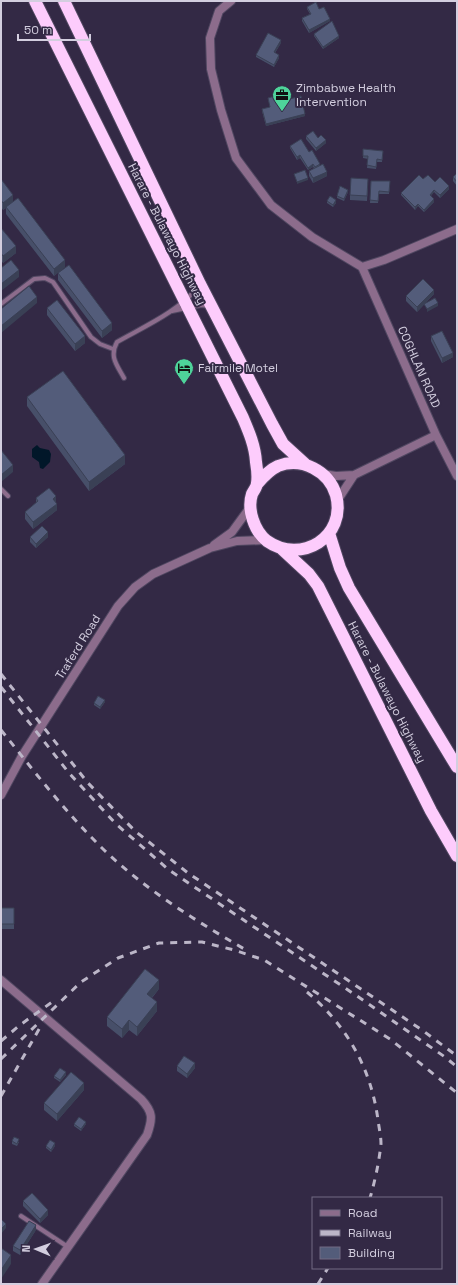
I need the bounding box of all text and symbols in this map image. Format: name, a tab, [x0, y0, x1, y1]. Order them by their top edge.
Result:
scale bar	[18, 16, 90, 42]
text: 50 m	[24, 22, 52, 38]
place label: Zimbabwe Health Intervention	[296, 80, 396, 110]
office icon: Zimbabwe Health Intervention	[271, 84, 293, 112]
street label: Harare - Bulawayo Highway	[124, 160, 210, 308]
street label: COGHLAN ROAD	[394, 324, 444, 410]
hotel icon: Fairmile Motel	[173, 357, 195, 385]
place label: Fairmile Motel	[198, 360, 278, 376]
street label: Traferd Road	[52, 612, 104, 682]
street label: Harare - Bulawayo Highway	[344, 618, 430, 766]
legend	[312, 1197, 442, 1269]
text: Road	[348, 1205, 377, 1221]
text: Railway	[348, 1225, 392, 1241]
north arrow	[16, 1229, 56, 1269]
text: N	[19, 1245, 33, 1253]
text: Building	[348, 1245, 395, 1261]

